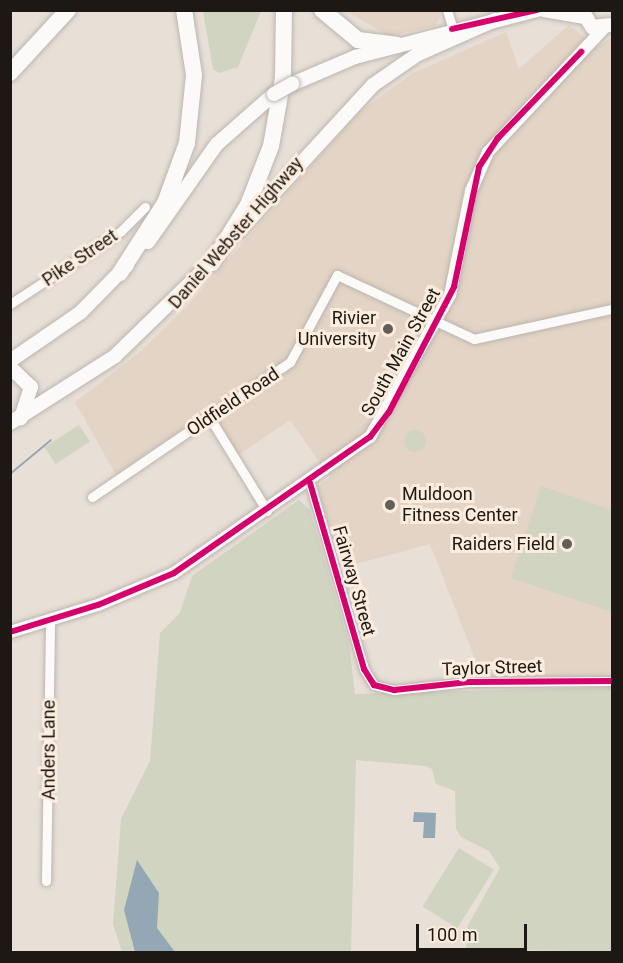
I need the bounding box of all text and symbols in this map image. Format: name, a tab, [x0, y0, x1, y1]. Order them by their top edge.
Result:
street label: Daniel Webster Highway	[164, 153, 308, 313]
street label: Pike Street	[38, 225, 122, 291]
street label: South Main Street	[357, 284, 445, 420]
place label: Rivier University	[298, 308, 376, 350]
marker: Rivier University	[381, 322, 395, 336]
street label: Oldfield Road	[183, 363, 283, 441]
place label: Muldoon Fitness Center	[402, 484, 517, 526]
marker: Muldoon Fitness Center	[383, 498, 397, 512]
street label: Fairway Street	[328, 523, 380, 639]
place label: Raiders Field	[452, 533, 555, 555]
marker: Raiders Field	[560, 537, 574, 551]
street label: Taylor Street	[441, 655, 543, 681]
street label: Anders Lane	[38, 700, 60, 800]
scale bar	[419, 912, 530, 950]
text: 100 m	[427, 924, 478, 945]

